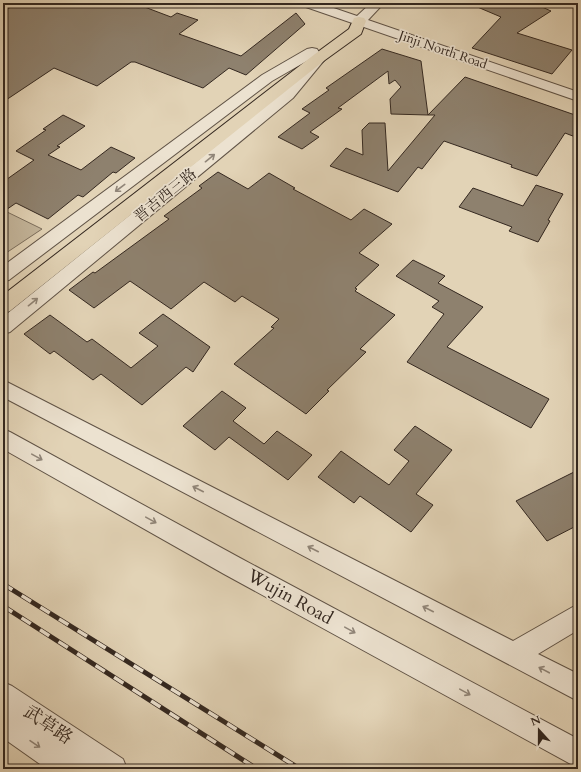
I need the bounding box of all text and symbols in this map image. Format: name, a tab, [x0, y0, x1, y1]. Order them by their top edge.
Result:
street label: Jinji North Road	[394, 26, 490, 74]
one-way arrow	[205, 154, 216, 163]
street label: 晋吉西三路	[130, 164, 200, 226]
one-way arrow	[115, 184, 126, 192]
one-way arrow	[28, 298, 39, 307]
one-way arrow	[31, 453, 43, 461]
one-way arrow	[192, 485, 204, 493]
one-way arrow	[144, 517, 156, 525]
one-way arrow	[307, 545, 319, 553]
street label: Wujin Road	[242, 563, 338, 631]
one-way arrow	[423, 605, 435, 613]
one-way arrow	[344, 627, 356, 634]
one-way arrow	[538, 665, 550, 673]
one-way arrow	[458, 689, 470, 697]
street label: 武草路	[19, 700, 77, 750]
north arrow	[519, 710, 559, 750]
text: N	[528, 712, 543, 730]
one-way arrow	[29, 740, 40, 748]

